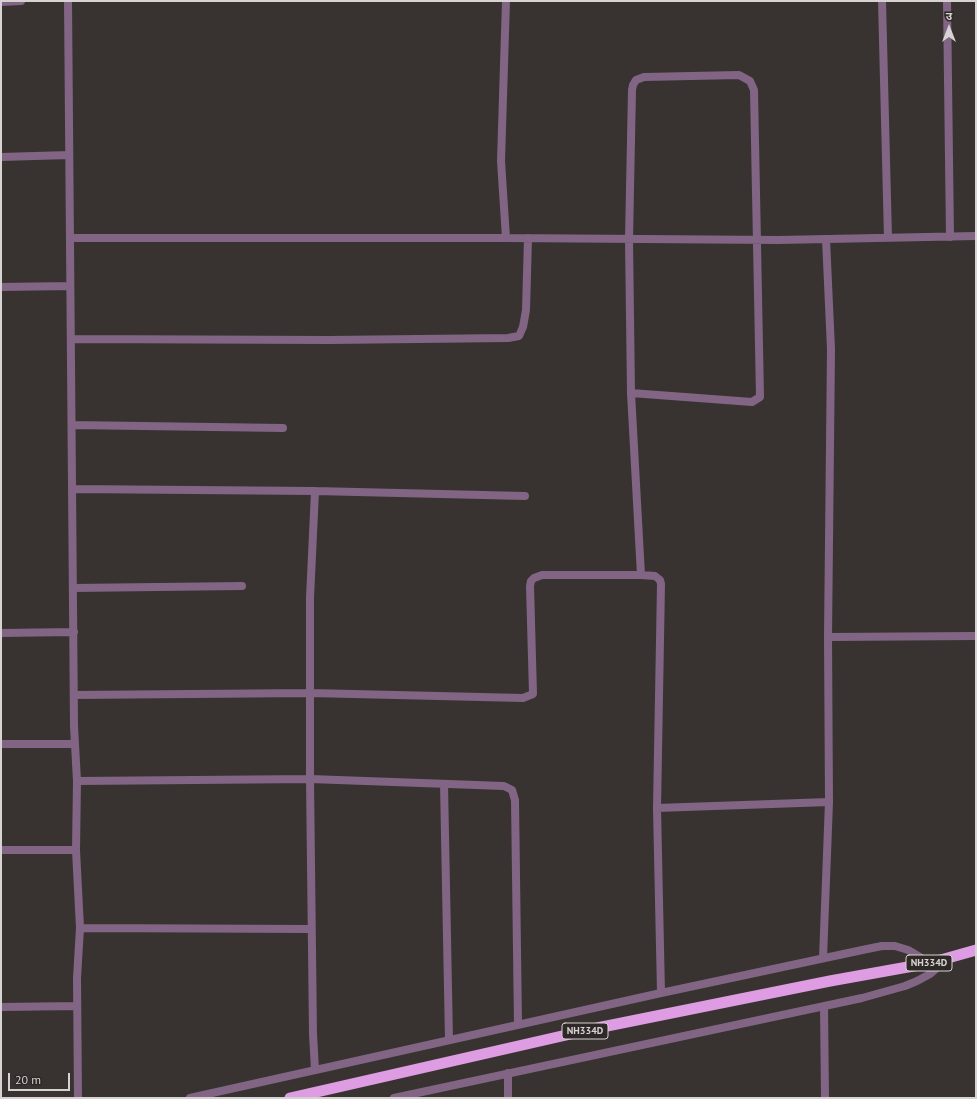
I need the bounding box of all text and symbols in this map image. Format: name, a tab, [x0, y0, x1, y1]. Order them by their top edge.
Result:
north arrow	[929, 8, 969, 48]
text: उ	[946, 9, 952, 23]
road number: NH334D	[906, 955, 952, 971]
road number: NH334D	[562, 1023, 608, 1039]
scale bar	[10, 1065, 72, 1091]
text: 20 m	[15, 1072, 41, 1087]

